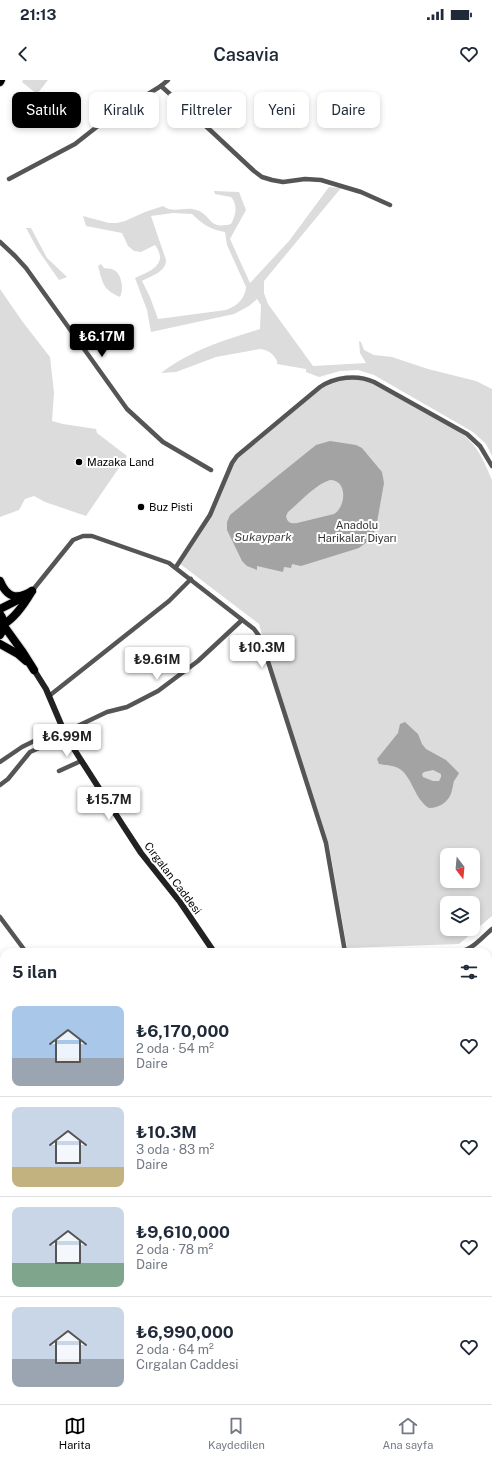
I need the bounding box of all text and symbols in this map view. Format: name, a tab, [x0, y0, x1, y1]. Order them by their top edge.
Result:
text: 21:13	[20, 6, 56, 23]
icon: back	[12, 43, 34, 65]
icon: heart	[458, 43, 480, 65]
text: Casavia	[213, 44, 279, 65]
chip: Satılık	[12, 92, 81, 128]
chip: Kiralık	[89, 92, 159, 128]
chip: Filtreler	[167, 92, 246, 128]
chip: Yeni	[254, 92, 309, 128]
chip: Daire	[317, 92, 380, 128]
pin: ₺6.17M	[69, 324, 135, 358]
text: ₺6.17M	[79, 329, 125, 344]
place label: Mazaka Land	[87, 456, 154, 468]
marker: Mazaka Land	[74, 457, 84, 467]
place label: Buz Pisti	[149, 501, 193, 513]
marker: Buz Pisti	[136, 502, 146, 512]
park label: Anadolu Harikalar Diyarı	[317, 519, 397, 544]
water label: Sukaypark	[234, 530, 292, 544]
pin: ₺10.3M	[229, 635, 295, 669]
text: ₺10.3M	[239, 640, 285, 655]
pin: ₺9.61M	[124, 647, 190, 681]
text: ₺9.61M	[134, 652, 180, 667]
pin: ₺6.99M	[34, 724, 100, 758]
text: ₺6.99M	[42, 729, 92, 744]
pin: ₺15.7M	[76, 787, 142, 821]
text: ₺15.7M	[86, 792, 132, 807]
street label: Cırgalan Caddesi	[142, 840, 204, 916]
north arrow	[440, 848, 480, 888]
map controls	[440, 848, 480, 936]
button: layers	[440, 896, 480, 936]
icon: filters	[458, 961, 480, 983]
text: 5 ilan	[12, 962, 57, 982]
text: ₺6,170,000	[136, 1021, 229, 1041]
icon: home	[44, 1022, 92, 1070]
icon: heart	[458, 1035, 480, 1057]
text: 2 oda · 54 m²	[136, 1041, 214, 1056]
text: Daire	[136, 1056, 168, 1071]
text: ₺10.3M	[136, 1122, 197, 1142]
icon: home	[44, 1123, 92, 1171]
icon: heart	[458, 1136, 480, 1158]
text: 3 oda · 83 m²	[136, 1142, 214, 1157]
text: Daire	[136, 1157, 168, 1172]
text: ₺9,610,000	[136, 1222, 230, 1242]
icon: home	[44, 1223, 92, 1271]
icon: heart	[458, 1236, 480, 1258]
text: 2 oda · 78 m²	[136, 1242, 213, 1257]
text: Daire	[136, 1257, 168, 1272]
text: ₺6,990,000	[136, 1322, 234, 1342]
icon: home	[44, 1323, 92, 1371]
icon: heart	[458, 1336, 480, 1358]
text: 2 oda · 64 m²	[136, 1342, 214, 1357]
text: Cırgalan Caddesi	[136, 1357, 238, 1372]
tab: Harita	[59, 1415, 91, 1451]
tab: Kaydedilen	[208, 1415, 265, 1451]
tab: Ana sayfa	[382, 1415, 433, 1451]

